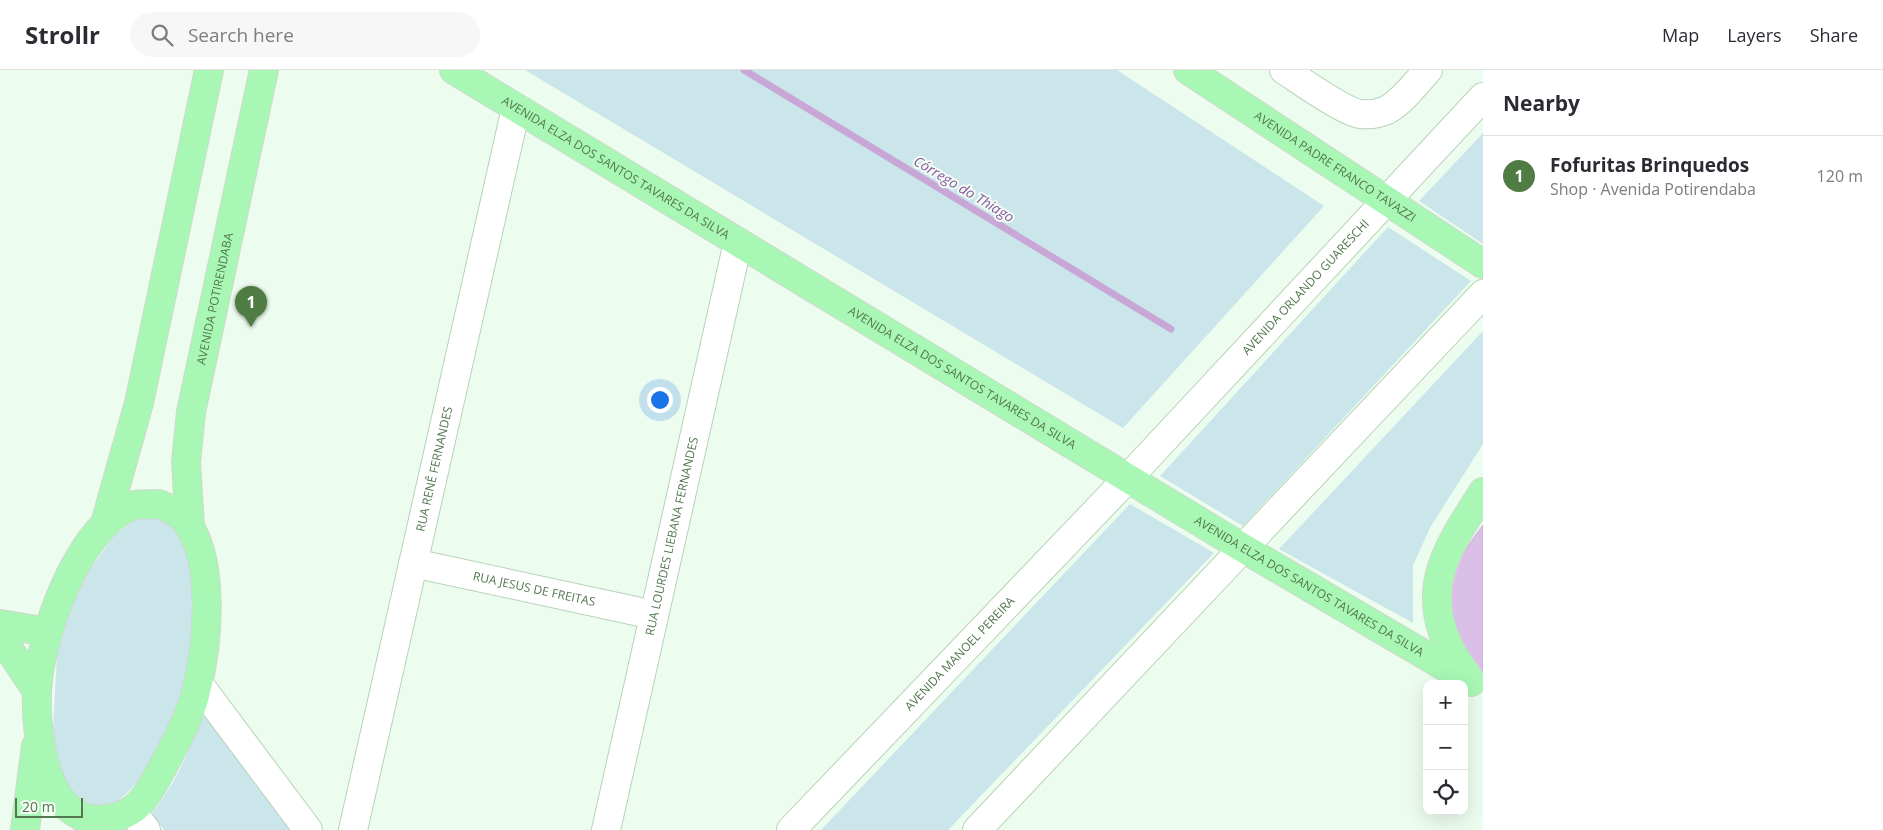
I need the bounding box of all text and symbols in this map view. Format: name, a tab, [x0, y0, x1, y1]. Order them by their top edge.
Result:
search box	[130, 12, 480, 57]
text: Strollr	[25, 18, 100, 51]
icon: search	[148, 21, 176, 49]
text: Search here	[188, 22, 294, 48]
text: Map	[1662, 23, 1699, 47]
text: Layers	[1727, 23, 1782, 47]
text: Share	[1810, 23, 1858, 47]
text: Nearby	[1503, 89, 1580, 117]
street label: AVENIDA ELZA DOS SANTOS TAVARES DA SILVA	[499, 92, 733, 243]
street label: AVENIDA PADRE FRANCO TAVAZZI	[1251, 107, 1420, 226]
water label: Córrego do Thiago	[910, 151, 1018, 226]
text: Fofuritas Brinquedos	[1550, 152, 1749, 178]
text: 1	[1514, 165, 1524, 187]
text: 120 m	[1817, 165, 1863, 187]
text: Shop · Avenida Potirendaba	[1550, 178, 1756, 200]
street label: AVENIDA ORLANDO GUARESCHI	[1238, 215, 1373, 358]
street label: AVENIDA POTIRENDABA	[192, 231, 237, 366]
pin: 1	[235, 286, 267, 327]
street label: AVENIDA ELZA DOS SANTOS TAVARES DA SILVA	[845, 302, 1080, 453]
your location	[647, 387, 673, 413]
street label: RUA RENÊ FERNANDES	[412, 405, 456, 533]
street label: RUA LOURDES LIEBANA FERNANDES	[641, 435, 702, 637]
street label: AVENIDA ELZA DOS SANTOS TAVARES DA SILVA	[1192, 512, 1428, 661]
street label: RUA JESUS DE FREITAS	[472, 567, 597, 610]
street label: AVENIDA MANOEL PEREIRA	[901, 592, 1019, 714]
map controls	[1423, 680, 1468, 815]
button: +	[1423, 680, 1468, 725]
button: −	[1423, 725, 1468, 770]
button: locate	[1423, 770, 1468, 815]
scale bar	[15, 795, 82, 818]
text: 20 m	[22, 797, 55, 816]

